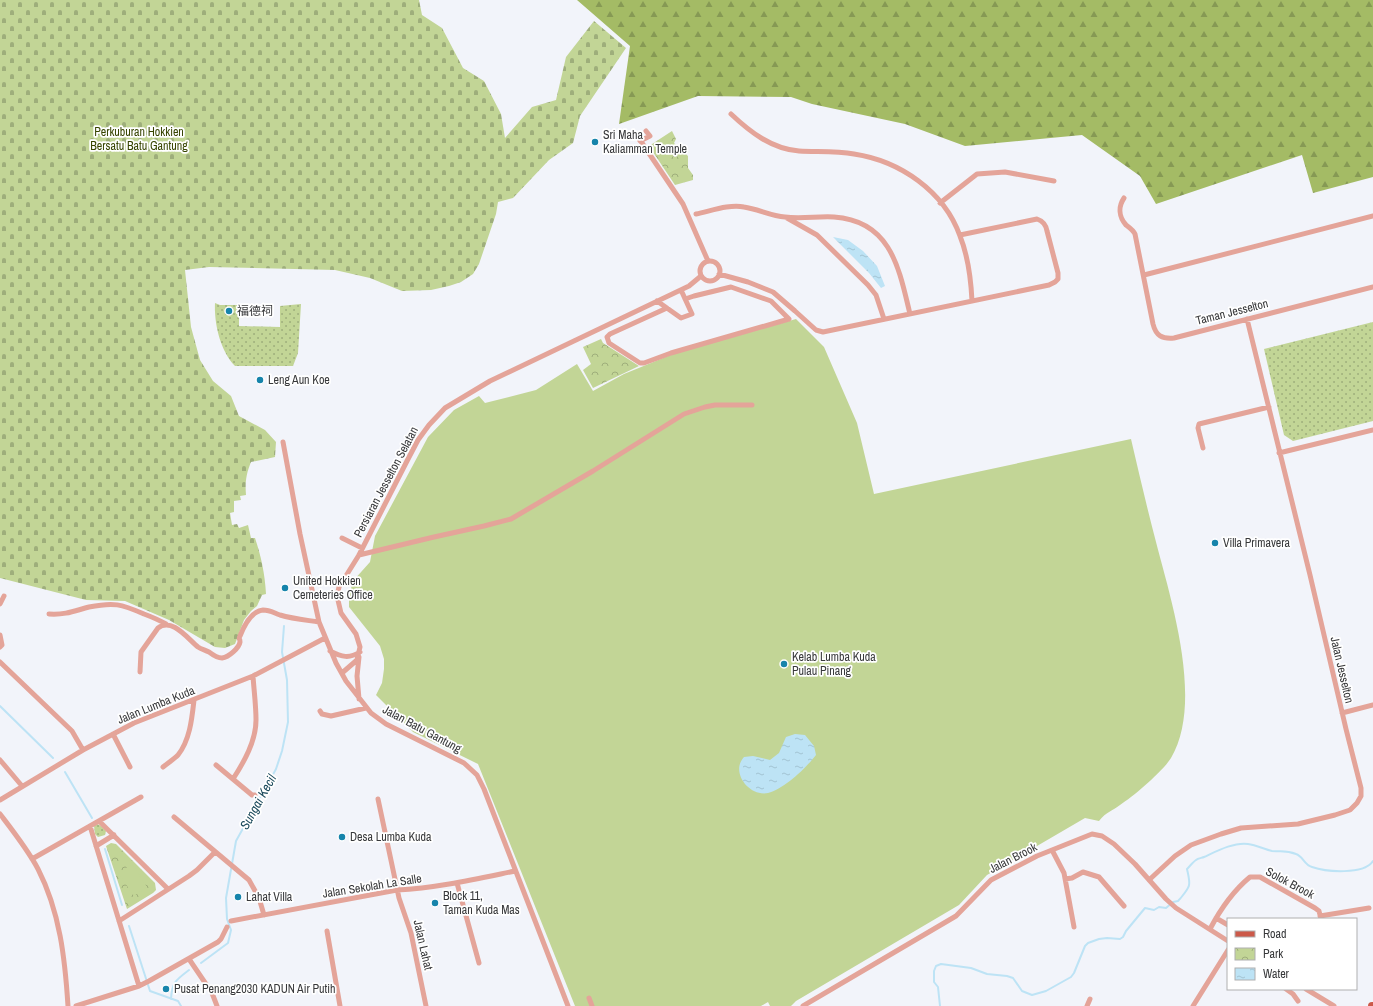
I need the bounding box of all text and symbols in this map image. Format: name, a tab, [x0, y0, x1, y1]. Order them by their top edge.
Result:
park label: Perkuburan Hokkien Bersatu Batu Gantung	[90, 124, 188, 154]
place label: Sri Maha Kaliamman Temple	[603, 127, 687, 157]
marker: Sri Maha Kaliamman Temple	[590, 137, 600, 147]
street label: Taman Jesselton	[1194, 295, 1270, 329]
place label: 福德祠	[237, 303, 273, 319]
marker: 福德祠	[224, 306, 234, 316]
place label: Leng Aun Koe	[268, 372, 330, 388]
marker: Leng Aun Koe	[255, 375, 265, 385]
street label: Persiaran Jesselton Selatan	[350, 424, 422, 540]
place label: Villa Primavera	[1223, 535, 1291, 551]
marker: Villa Primavera	[1210, 538, 1220, 548]
place label: United Hokkien Cemeteries Office	[293, 573, 373, 603]
marker: United Hokkien Cemeteries Office	[280, 583, 290, 593]
street label: Jalan Jesselton	[1327, 635, 1357, 705]
place label: Kelab Lumba Kuda Pulau Pinang	[792, 649, 876, 679]
marker: Kelab Lumba Kuda Pulau Pinang	[779, 659, 789, 669]
street label: Jalan Lumba Kuda	[115, 682, 198, 728]
street label: Jalan Batu Gantung	[380, 702, 465, 757]
water label: Sungai Kecil	[236, 771, 280, 833]
place label: Desa Lumba Kuda	[350, 829, 432, 845]
marker: Desa Lumba Kuda	[337, 832, 347, 842]
street label: Jalan Brook	[986, 839, 1040, 877]
street label: Solok Brook	[1263, 863, 1317, 903]
street label: Jalan Sekolah La Salle	[321, 870, 423, 902]
place label: Block 11, Taman Kuda Mas	[443, 888, 520, 918]
place label: Lahat Villa	[246, 889, 293, 905]
marker: Lahat Villa	[233, 892, 243, 902]
marker: Block 11, Taman Kuda Mas	[430, 898, 440, 908]
street label: Jalan Lahat	[409, 918, 437, 972]
legend	[1227, 918, 1357, 990]
text: Road	[1263, 926, 1287, 942]
text: Park	[1263, 946, 1283, 962]
text: Water	[1263, 966, 1290, 982]
place label: Pusat Penang2030 KADUN Air Putih	[174, 981, 335, 997]
marker: Pusat Penang2030 KADUN Air Putih	[161, 984, 171, 994]

